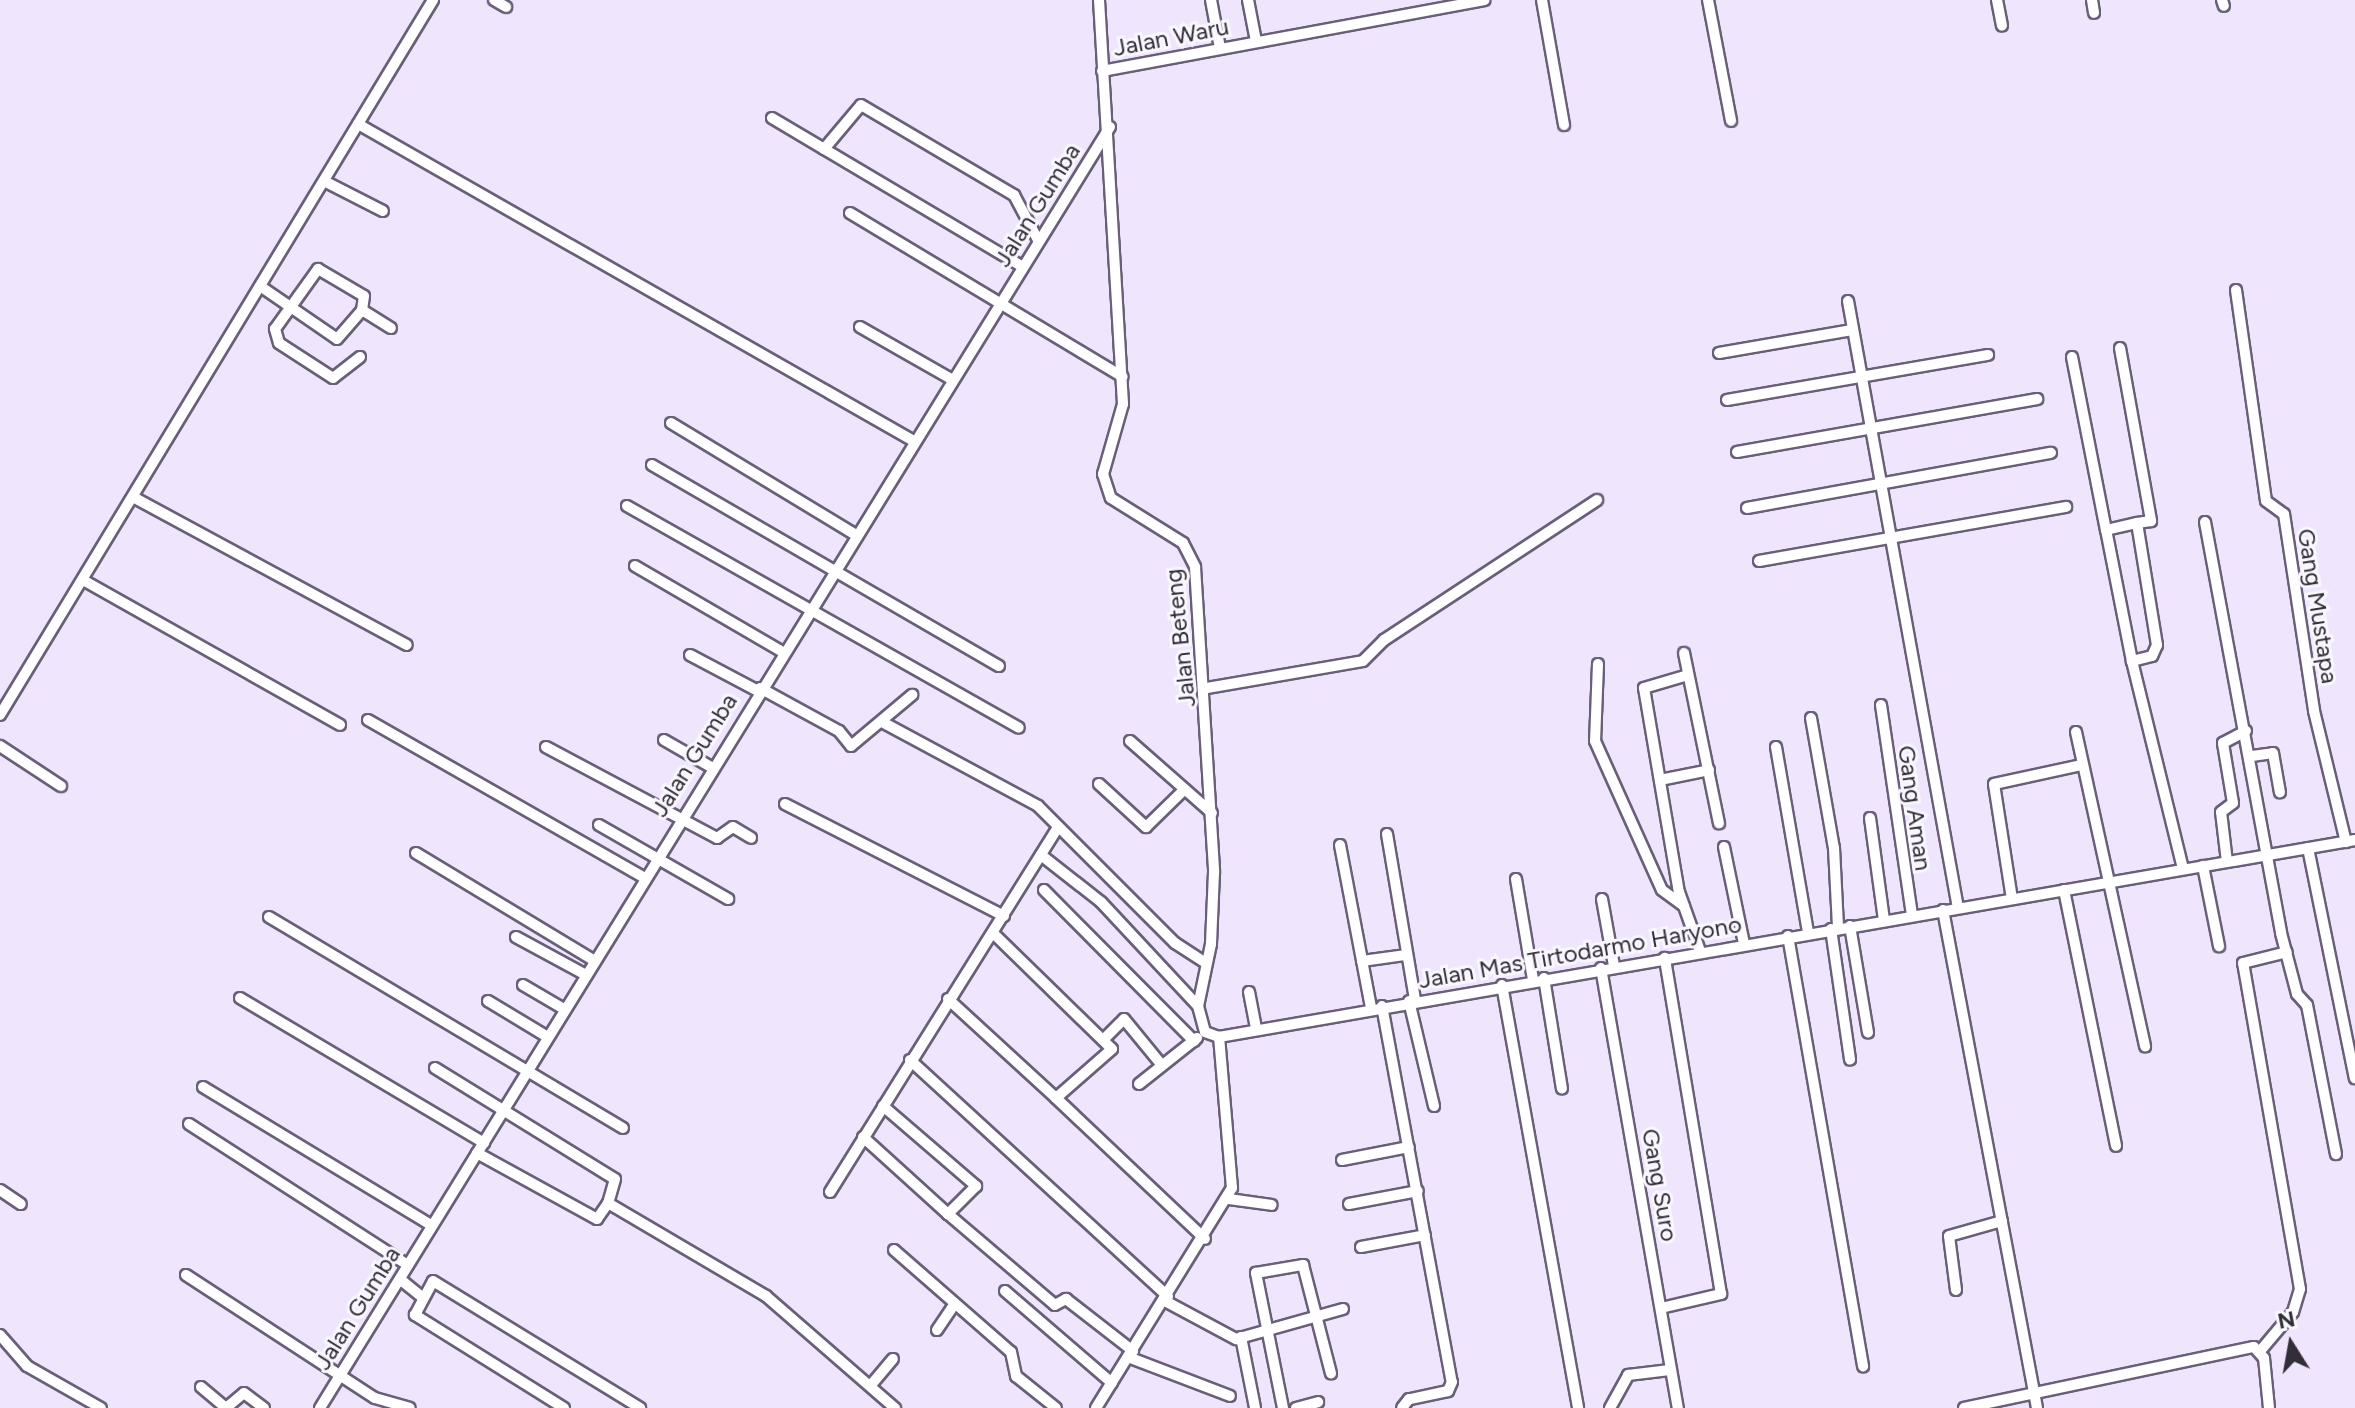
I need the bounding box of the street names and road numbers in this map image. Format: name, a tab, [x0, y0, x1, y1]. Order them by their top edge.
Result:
street label: Jalan Waru	[1111, 12, 1231, 62]
street label: Jalan Gumba	[988, 138, 1086, 272]
street label: Gang Mustapa	[2292, 526, 2344, 686]
street label: Jalan Beteng	[1158, 567, 1202, 709]
street label: Jalan Gumba	[645, 688, 743, 822]
street label: Gang Aman	[1892, 744, 1938, 872]
street label: Jalan Mas Tirtodarmo Haryono	[1416, 909, 1744, 995]
street label: Gang Suro	[1636, 1126, 1684, 1244]
street label: Jalan Gumba	[308, 1241, 406, 1375]

